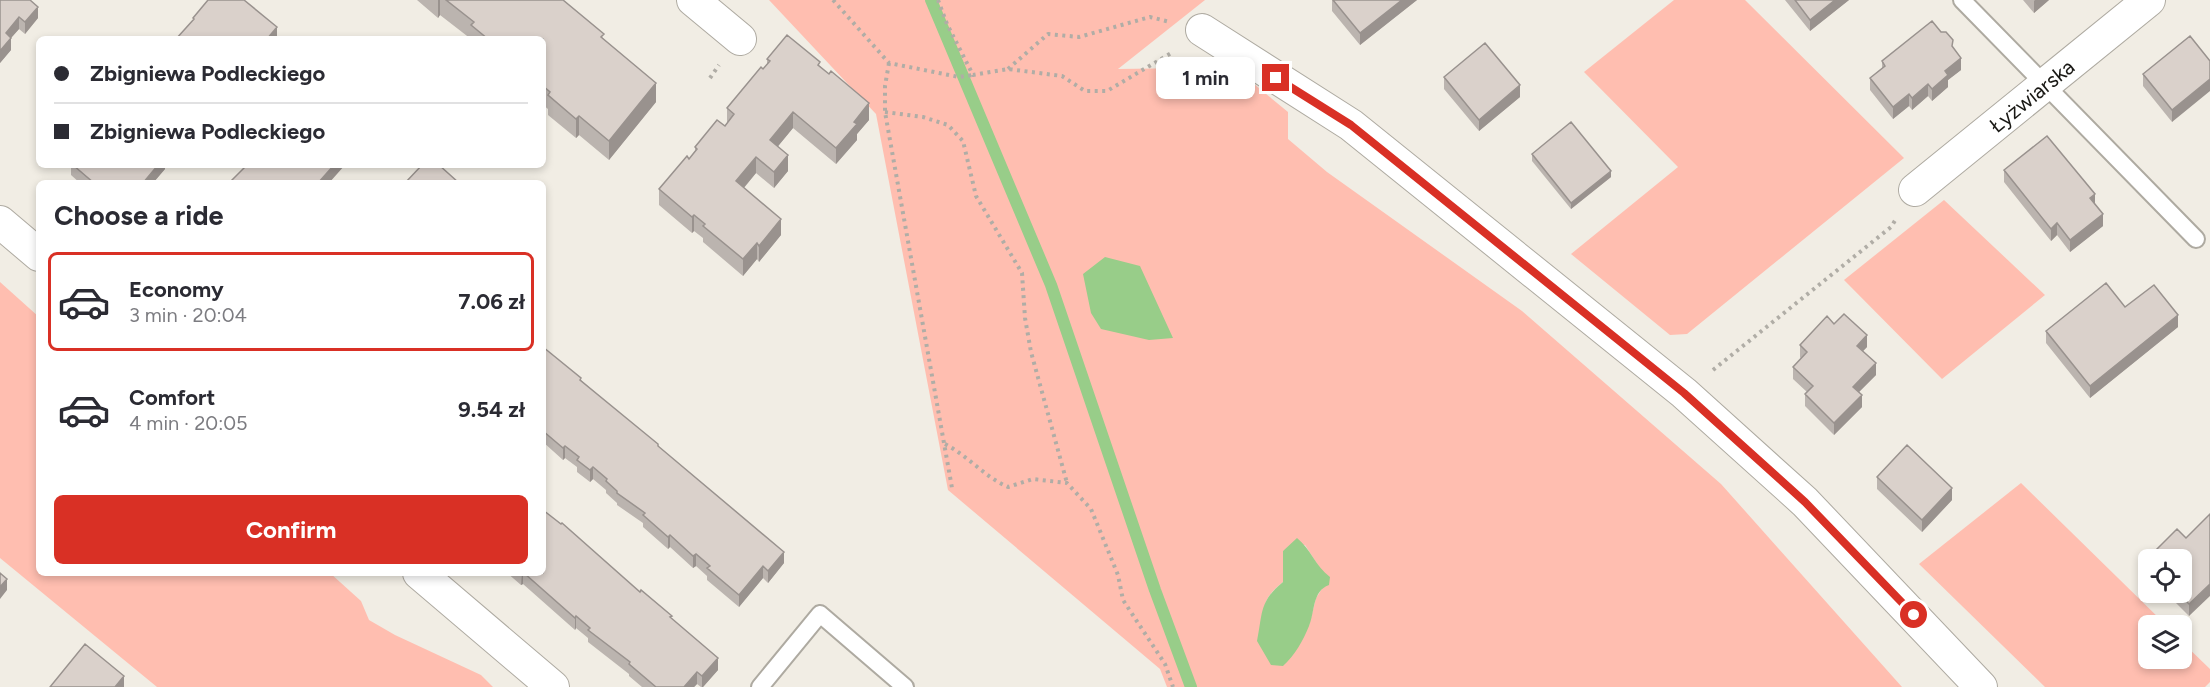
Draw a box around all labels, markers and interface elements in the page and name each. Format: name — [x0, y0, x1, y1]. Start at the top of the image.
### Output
street label: Łyżwiarska — [1984, 54, 2079, 137]
callout: 1 min — [1156, 57, 1255, 99]
text: Zbigniewa Podleckiego — [90, 60, 325, 87]
route end — [1262, 64, 1289, 91]
text: 1 min — [1182, 66, 1229, 90]
text: Zbigniewa Podleckiego — [90, 118, 325, 145]
text: Choose a ride — [54, 199, 223, 232]
icon: car — [57, 275, 111, 329]
text: Economy — [129, 276, 224, 303]
text: 7.06 zł — [458, 288, 525, 315]
text: 3 min · 20:04 — [129, 303, 247, 327]
icon: car — [57, 383, 111, 437]
text: Comfort — [129, 384, 215, 411]
text: 9.54 zł — [458, 396, 525, 423]
text: 4 min · 20:05 — [129, 411, 248, 435]
button: Confirm — [54, 495, 528, 564]
map controls — [2138, 549, 2192, 669]
button: locate — [2138, 549, 2192, 603]
route start — [1900, 601, 1927, 628]
button: layers — [2138, 615, 2192, 669]

